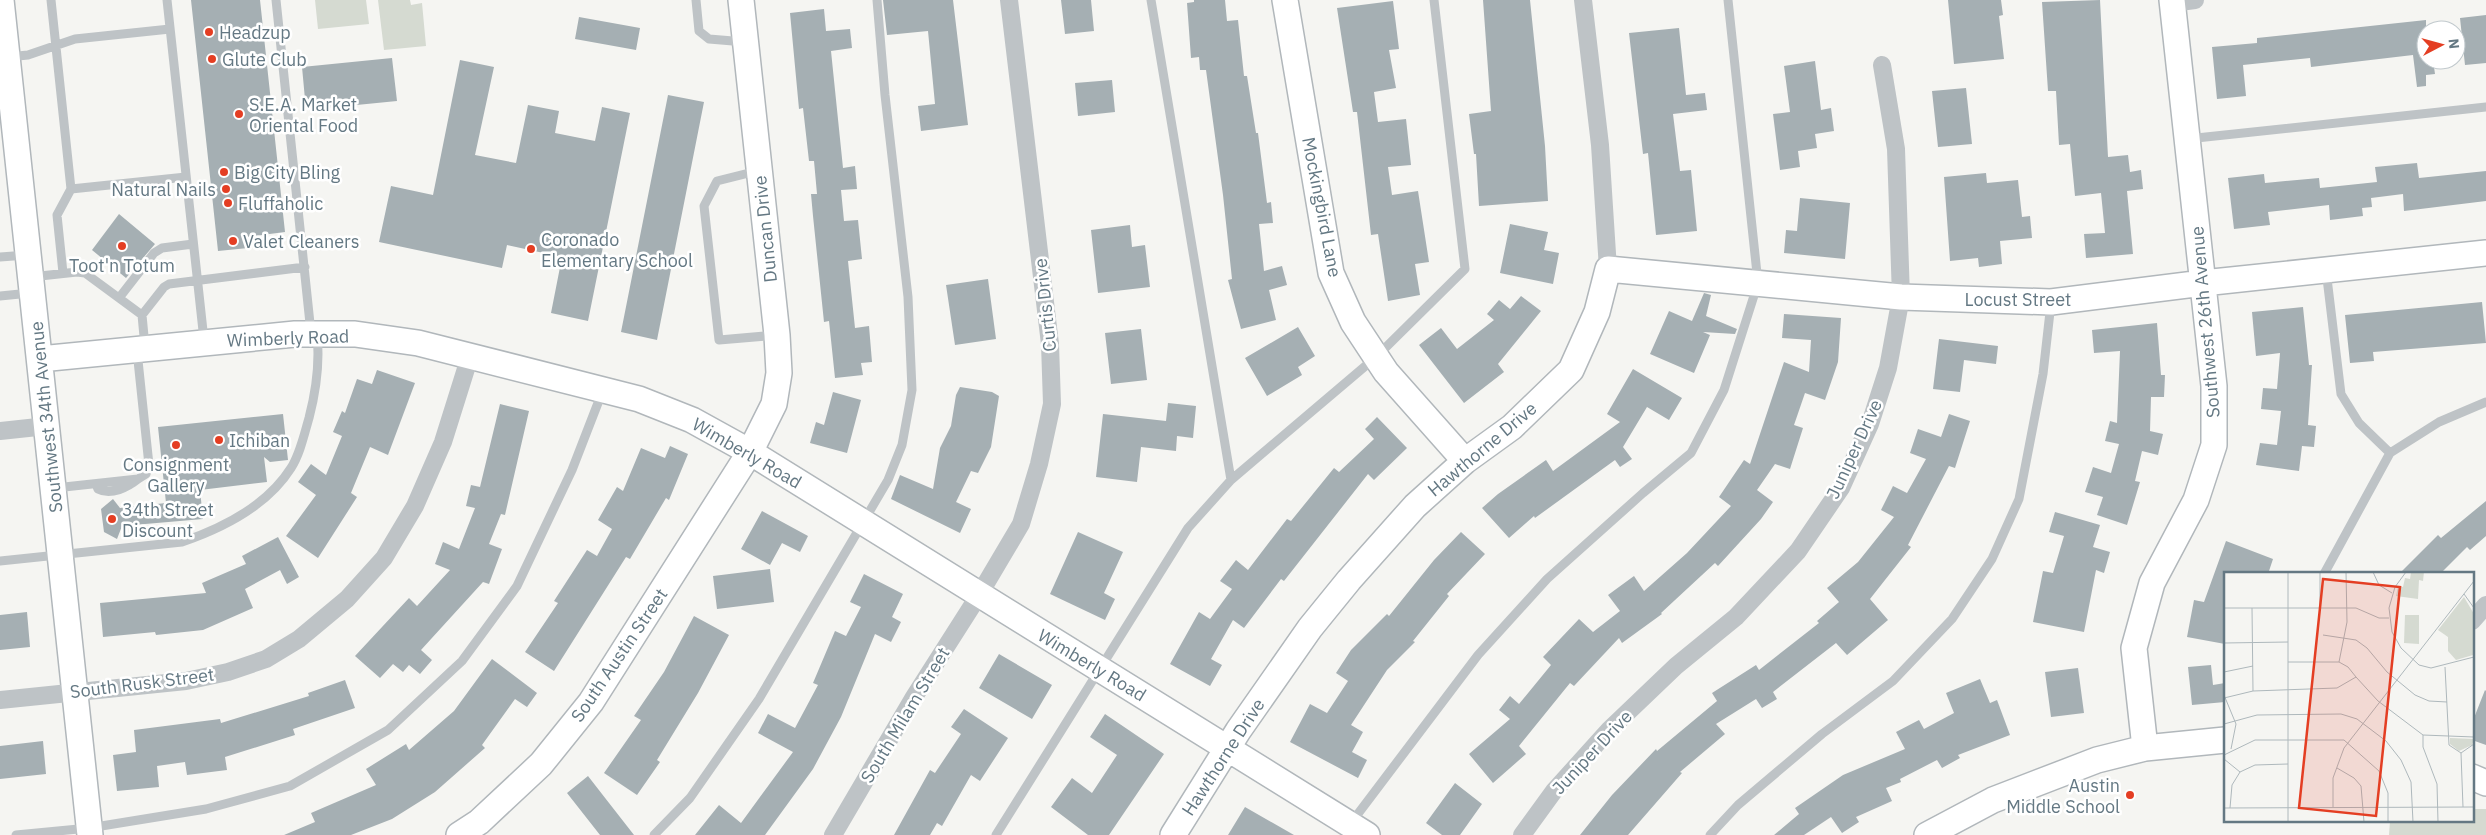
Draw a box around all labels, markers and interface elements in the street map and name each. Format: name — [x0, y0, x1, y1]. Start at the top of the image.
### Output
north arrow — [2416, 20, 2466, 70]
place label: Headzup — [219, 21, 291, 44]
marker: Headzup — [203, 26, 215, 38]
text: N — [2444, 38, 2463, 50]
place label: Glute Club — [222, 48, 307, 71]
marker: Glute Club — [206, 53, 218, 65]
place label: S.E.A. Market Oriental Food — [249, 93, 358, 137]
marker: S.E.A. Market Oriental Food — [233, 108, 245, 120]
street label: Mockingbird Lane — [1297, 135, 1347, 279]
place label: Big City Bling — [234, 161, 341, 184]
marker: Big City Bling — [218, 166, 230, 178]
street label: Duncan Drive — [748, 174, 782, 284]
place label: Natural Nails — [111, 178, 216, 201]
marker: Natural Nails — [220, 183, 232, 195]
place label: Fluffaholic — [238, 192, 323, 215]
marker: Fluffaholic — [222, 197, 234, 209]
street label: Southwest 26th Avenue — [2185, 225, 2225, 419]
place label: Coronado Elementary School — [541, 228, 693, 272]
place label: Valet Cleaners — [243, 230, 359, 253]
marker: Valet Cleaners — [227, 235, 239, 247]
marker: Toot'n Totum — [116, 240, 128, 252]
marker: Coronado Elementary School — [525, 243, 537, 255]
place label: Toot'n Totum — [69, 254, 175, 277]
street label: Curtis Drive — [1029, 257, 1061, 353]
street label: Locust Street — [1965, 288, 2071, 311]
street label: Southwest 34th Avenue — [24, 320, 67, 514]
street label: Wimberly Road — [226, 324, 350, 352]
street label: Juniper Drive — [1821, 396, 1887, 502]
street label: Hawthorne Drive — [1423, 397, 1541, 501]
street label: Wimberly Road — [688, 412, 806, 494]
place label: Ichiban — [229, 429, 290, 452]
marker: Ichiban — [213, 434, 225, 446]
marker: Consignment Gallery — [170, 439, 182, 451]
place label: Consignment Gallery — [123, 453, 229, 497]
place label: 34th Street Discount — [122, 498, 214, 542]
marker: 34th Street Discount — [106, 513, 118, 525]
inset map — [2224, 572, 2474, 822]
street label: South Austin Street — [566, 584, 672, 726]
street label: Wimberly Road — [1034, 624, 1150, 706]
street label: South Milam Street — [855, 643, 955, 787]
street label: South Rusk Street — [69, 663, 215, 703]
street label: Hawthorne Drive — [1176, 694, 1270, 820]
street label: Juniper Drive — [1547, 705, 1637, 799]
place label: Austin Middle School — [2006, 774, 2120, 818]
marker: Austin Middle School — [2124, 789, 2136, 801]

